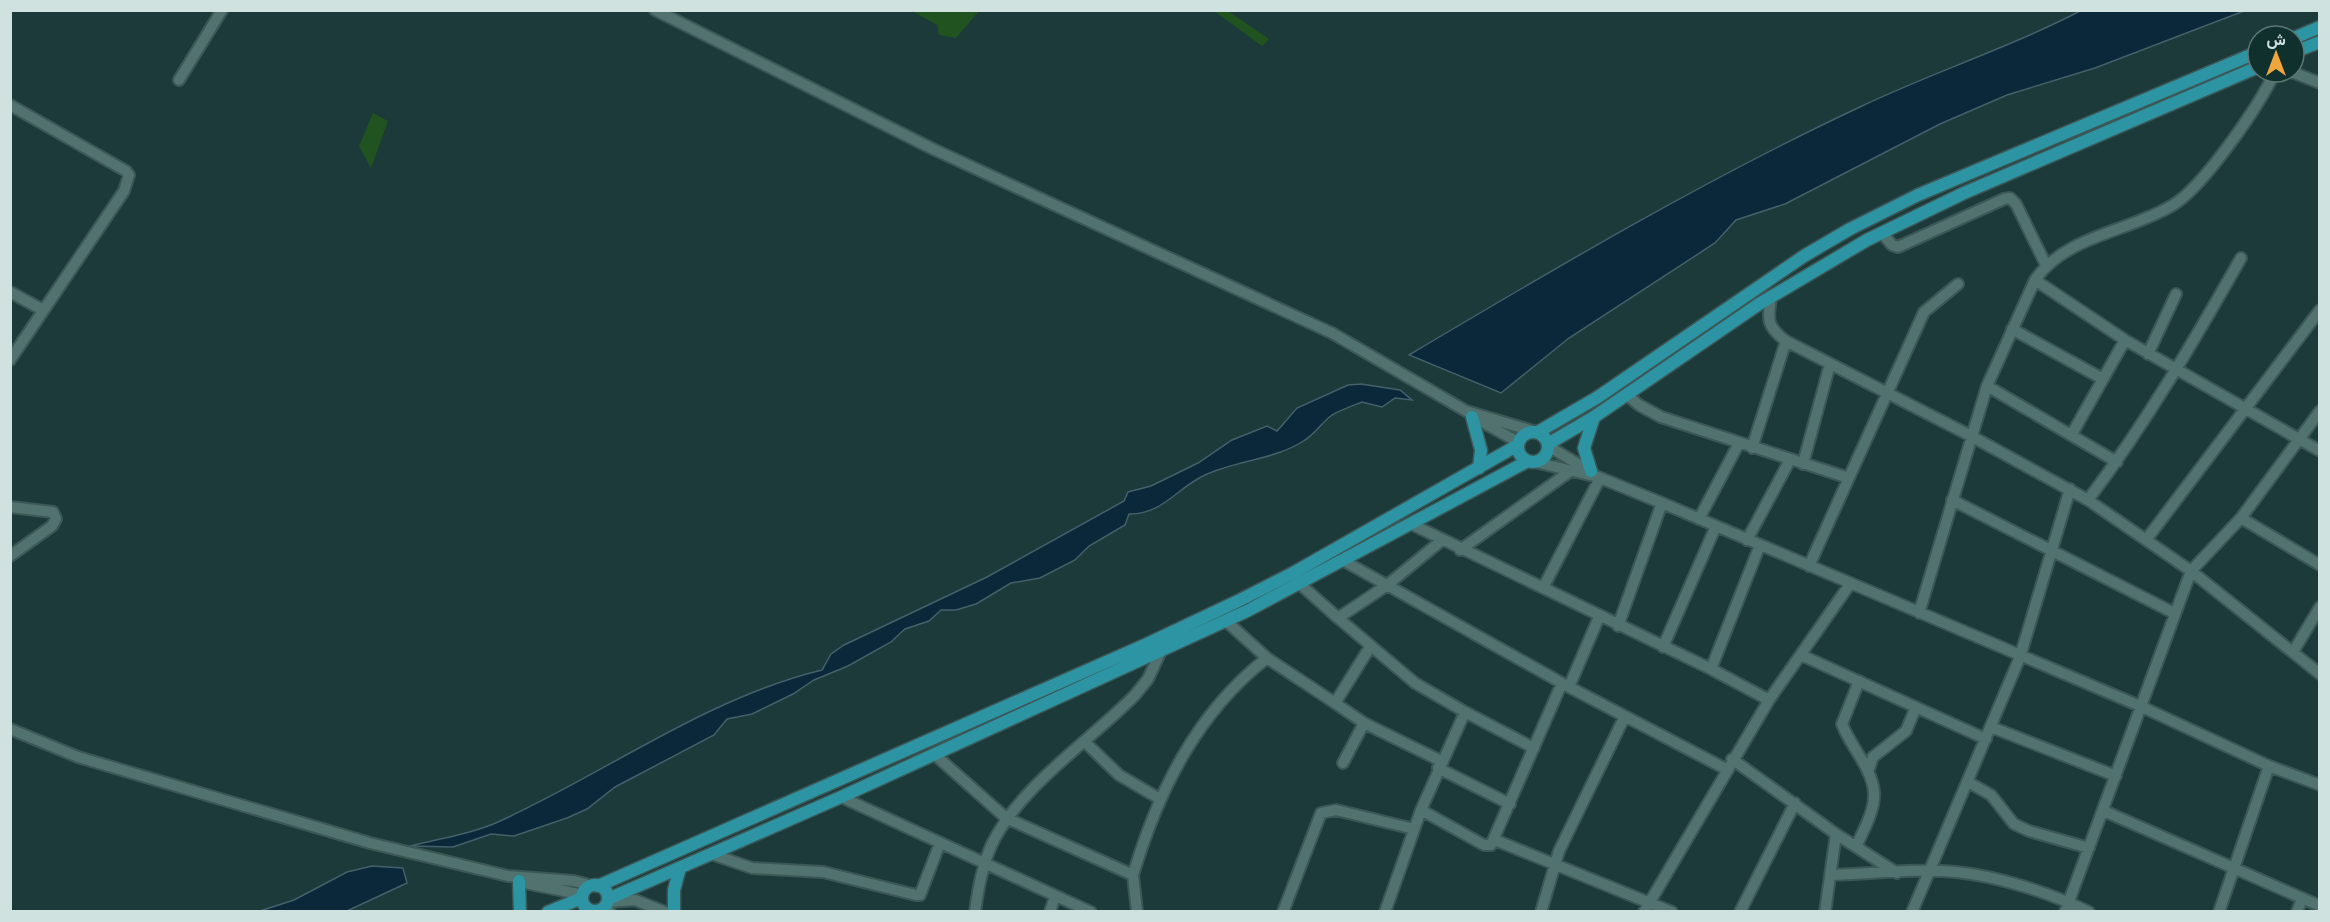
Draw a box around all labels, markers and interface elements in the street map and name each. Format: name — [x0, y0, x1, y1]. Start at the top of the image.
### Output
north arrow — [2246, 24, 2306, 84]
text: ش — [2266, 30, 2286, 49]

